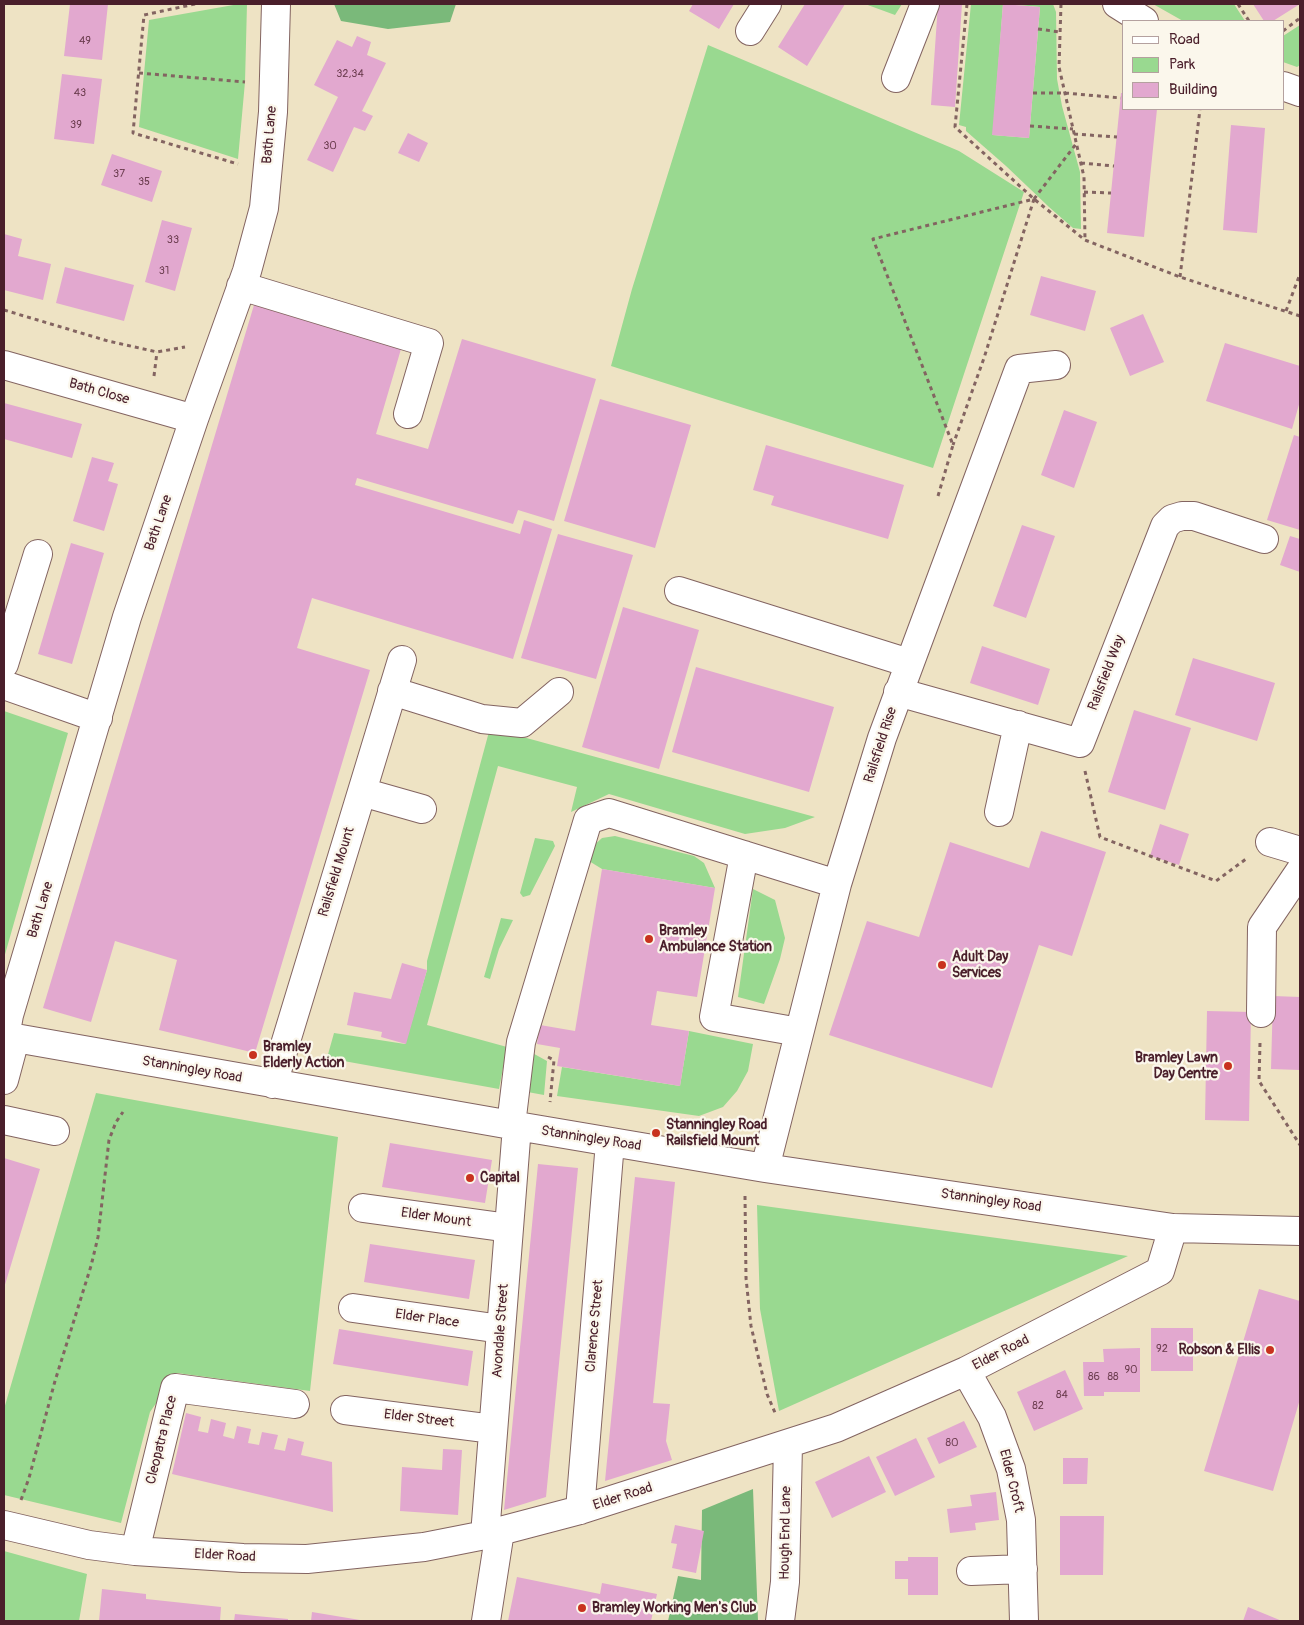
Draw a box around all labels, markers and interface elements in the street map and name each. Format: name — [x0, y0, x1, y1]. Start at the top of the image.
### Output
legend — [1122, 20, 1284, 110]
text: Road — [1169, 30, 1200, 49]
house number: 49 — [79, 34, 91, 48]
text: Park — [1169, 55, 1195, 74]
house number: 32,34 — [336, 67, 364, 81]
text: Building — [1169, 80, 1217, 99]
house number: 43 — [74, 86, 86, 100]
street label: Bath Lane — [259, 105, 281, 165]
house number: 39 — [70, 118, 82, 132]
house number: 30 — [323, 139, 337, 153]
house number: 37 — [113, 167, 125, 181]
house number: 35 — [138, 175, 150, 189]
house number: 33 — [167, 233, 179, 247]
house number: 31 — [159, 264, 169, 278]
street label: Bath Close — [67, 375, 131, 409]
street label: Bath Lane — [142, 493, 176, 553]
street label: Railsfield Way — [1085, 633, 1129, 713]
street label: Railsfield Rise — [861, 705, 901, 785]
street label: Railsfield Mount — [315, 825, 359, 919]
street label: Bath Lane — [24, 880, 58, 940]
place label: Bramley Ambulance Station — [659, 923, 772, 956]
marker: Bramley Ambulance Station — [643, 933, 655, 945]
place label: Adult Day Services — [952, 949, 1008, 982]
marker: Adult Day Services — [936, 959, 948, 971]
place label: Bramley Elderly Action — [263, 1039, 344, 1072]
marker: Bramley Elderly Action — [247, 1049, 259, 1061]
place label: Bramley Lawn Day Centre — [1135, 1050, 1218, 1082]
street label: Stanningley Road — [141, 1053, 243, 1087]
marker: Bramley Lawn Day Centre — [1222, 1060, 1234, 1072]
place label: Stanningley Road Railsfield Mount — [666, 1117, 767, 1150]
street label: Stanningley Road — [540, 1123, 642, 1155]
marker: Stanningley Road Railsfield Mount — [650, 1127, 662, 1139]
place label: Capital — [480, 1170, 520, 1186]
marker: Capital — [464, 1172, 476, 1184]
street label: Stanningley Road — [940, 1186, 1042, 1216]
street label: Elder Mount — [400, 1205, 472, 1231]
street label: Clarence Street — [583, 1279, 607, 1373]
street label: Avondale Street — [489, 1283, 513, 1379]
street label: Elder Place — [394, 1306, 460, 1332]
street label: Elder Road — [970, 1332, 1032, 1374]
house number: 92 — [1156, 1342, 1168, 1356]
place label: Robson & Ellis — [1178, 1342, 1260, 1358]
marker: Robson & Ellis — [1264, 1344, 1276, 1356]
house number: 90 — [1124, 1363, 1138, 1377]
house number: 86 — [1088, 1370, 1100, 1384]
house number: 88 — [1107, 1370, 1119, 1384]
house number: 84 — [1056, 1388, 1068, 1402]
street label: Cleopatra Place — [143, 1394, 181, 1486]
house number: 82 — [1032, 1399, 1044, 1413]
street label: Elder Street — [383, 1406, 455, 1432]
house number: 80 — [945, 1436, 959, 1450]
street label: Elder Croft — [995, 1448, 1027, 1514]
street label: Elder Road — [591, 1480, 655, 1514]
street label: Hough End Lane — [777, 1486, 795, 1580]
street label: Elder Road — [194, 1546, 256, 1566]
place label: Bramley Working Men's Club — [592, 1600, 756, 1616]
marker: Bramley Working Men's Club — [576, 1602, 588, 1614]

